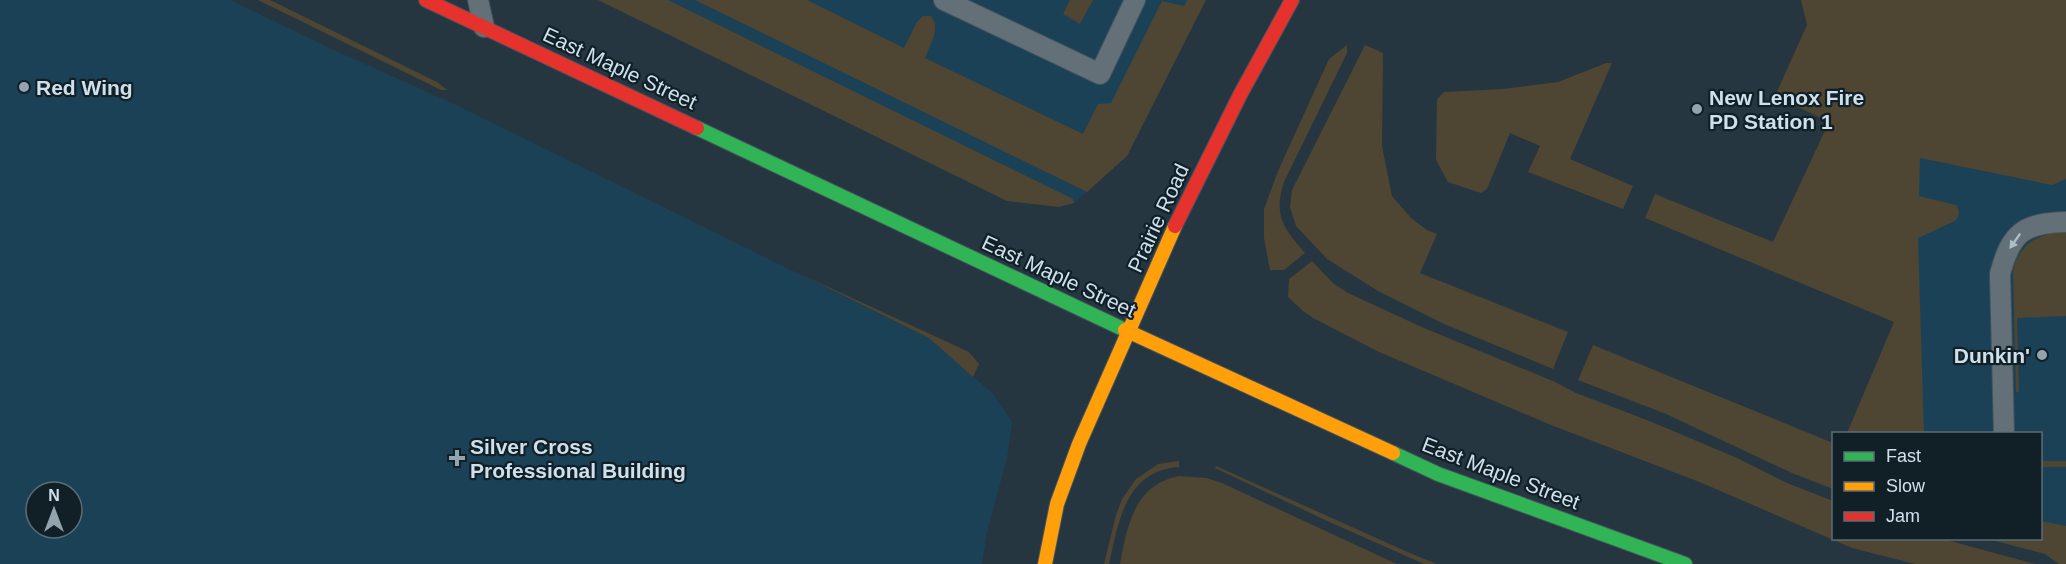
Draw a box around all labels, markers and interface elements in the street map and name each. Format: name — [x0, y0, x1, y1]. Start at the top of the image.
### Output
street label: East Maple Street — [539, 22, 701, 114]
place label: Red Wing — [36, 76, 133, 99]
marker: Red Wing — [17, 80, 31, 94]
place label: New Lenox Fire PD Station 1 — [1709, 86, 1864, 133]
marker: New Lenox Fire PD Station 1 — [1690, 102, 1704, 116]
street label: Prairie Road — [1123, 160, 1193, 276]
street label: East Maple Street — [978, 230, 1140, 322]
one-way arrow — [2009, 233, 2021, 249]
place label: Dunkin' — [1954, 344, 2030, 367]
marker: Dunkin' — [2035, 348, 2049, 362]
street label: East Maple Street — [1419, 432, 1583, 514]
legend — [1832, 432, 2042, 540]
place label: Silver Cross Professional Building — [470, 435, 686, 482]
text: Fast — [1886, 446, 1921, 466]
marker: Silver Cross Professional Building — [448, 449, 466, 467]
text: Slow — [1886, 476, 1926, 496]
north arrow — [24, 480, 84, 540]
text: N — [48, 487, 60, 504]
text: Jam — [1886, 506, 1920, 526]

